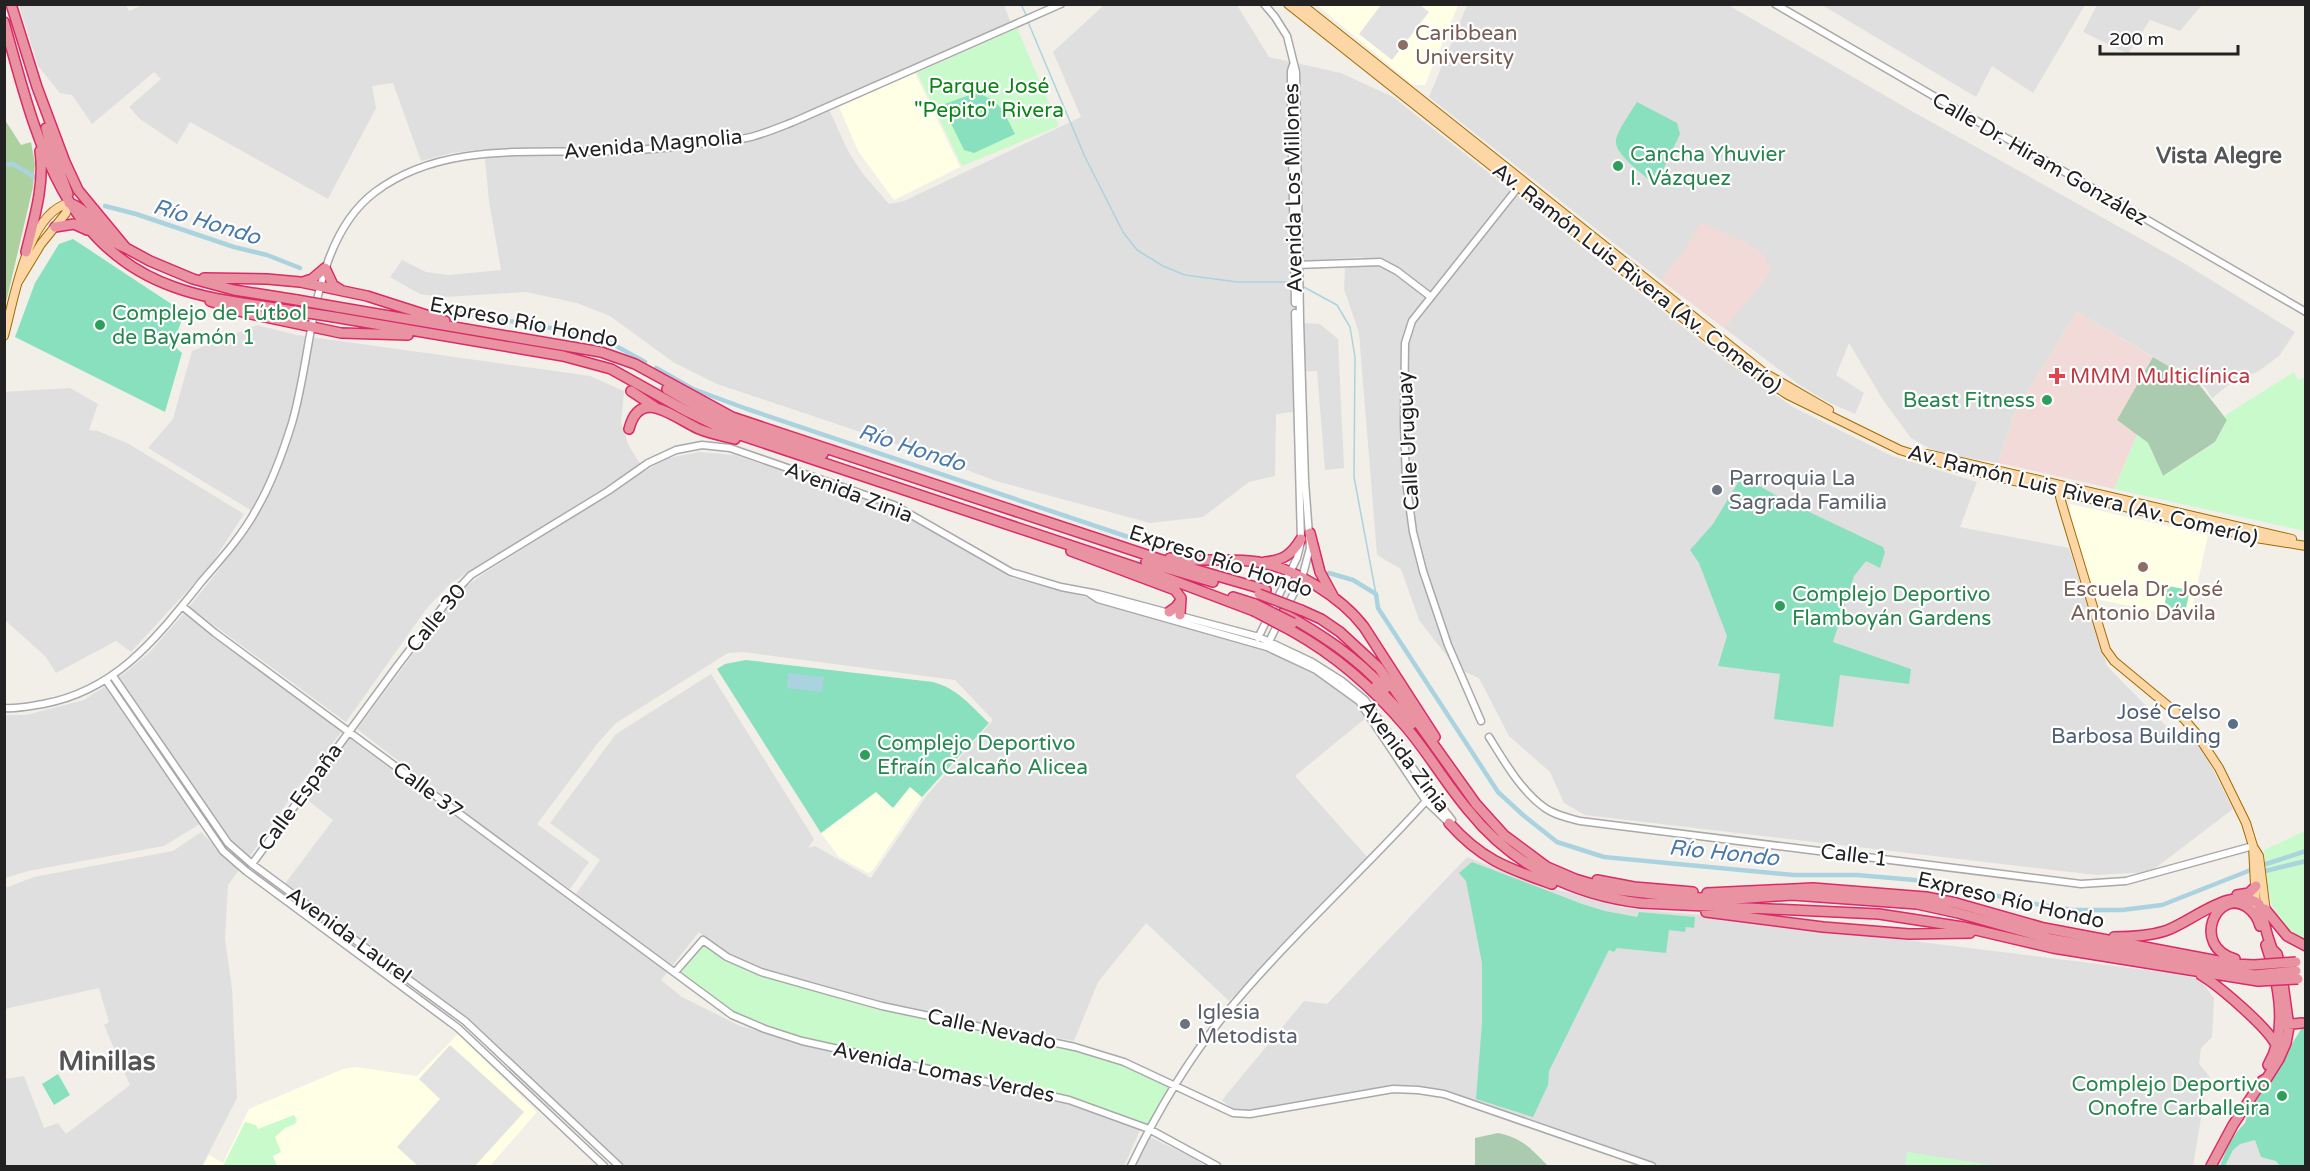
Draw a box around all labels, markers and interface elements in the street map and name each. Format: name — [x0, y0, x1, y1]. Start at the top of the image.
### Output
scale bar — [2100, 18, 2238, 56]
place label: Caribbean University — [1415, 21, 1518, 70]
text: 200 m — [2109, 28, 2164, 50]
marker: Caribbean University — [1396, 38, 1410, 52]
park label: Parque José "Pepito" Rivera — [914, 74, 1064, 123]
street label: Avenida Los Millones — [1279, 83, 1308, 293]
street label: Calle Dr. Hiram González — [1927, 87, 2152, 231]
street label: Avenida Magnolia — [563, 124, 744, 165]
place label: Cancha Yhuvier I. Vázquez — [1630, 142, 1785, 191]
district label: Vista Alegre — [2156, 143, 2282, 169]
street label: Av. Ramón Luis Rivera (Av. Comerío) — [1487, 158, 1786, 399]
marker: Cancha Yhuvier I. Vázquez — [1611, 159, 1625, 173]
water label: Río Hondo — [150, 193, 265, 251]
street label: Expreso Río Hondo — [428, 292, 620, 353]
place label: Complejo de Fútbol de Bayamón 1 — [112, 301, 307, 350]
marker: Complejo de Fútbol de Bayamón 1 — [93, 318, 107, 332]
place label: MMM Multiclínica — [2070, 364, 2250, 389]
marker: MMM Multiclínica — [2048, 367, 2066, 385]
street label: Calle Uruguay — [1392, 371, 1425, 511]
place label: Beast Fitness — [1903, 388, 2035, 413]
marker: Beast Fitness — [2040, 393, 2054, 407]
water label: Río Hondo — [855, 419, 970, 478]
street label: Av. Ramón Luis Rivera (Av. Comerío) — [1905, 440, 2261, 551]
street label: Avenida Zinia — [781, 457, 916, 528]
place label: Parroquia La Sagrada Familia — [1729, 466, 1887, 515]
marker: Parroquia La Sagrada Familia — [1710, 483, 1724, 497]
street label: Expreso Río Hondo — [1126, 520, 1316, 603]
marker: Escuela Dr. José Antonio Dávila — [2136, 560, 2150, 574]
place label: Escuela Dr. José Antonio Dávila — [2063, 577, 2223, 626]
street label: Calle 30 — [401, 579, 471, 657]
place label: Complejo Deportivo Flamboyán Gardens — [1792, 582, 1991, 631]
marker: Complejo Deportivo Flamboyán Gardens — [1773, 599, 1787, 613]
street label: Avenida Zinia — [1354, 695, 1455, 818]
place label: José Celso Barbosa Building — [2051, 700, 2221, 749]
marker: José Celso Barbosa Building — [2226, 717, 2240, 731]
place label: Complejo Deportivo Efraín Calcaño Alicea — [877, 731, 1088, 780]
street label: Calle España — [253, 738, 348, 856]
marker: Complejo Deportivo Efraín Calcaño Alicea — [858, 748, 872, 762]
street label: Calle 37 — [388, 757, 468, 824]
water label: Río Hondo — [1668, 834, 1782, 872]
street label: Calle 1 — [1819, 839, 1889, 872]
street label: Expreso Río Hondo — [1915, 867, 2107, 934]
street label: Avenida Laurel — [282, 882, 416, 989]
place label: Iglesia Metodista — [1197, 1000, 1298, 1049]
street label: Calle Nevado — [925, 1004, 1059, 1055]
marker: Iglesia Metodista — [1178, 1017, 1192, 1031]
street label: Avenida Lomas Verdes — [831, 1037, 1057, 1108]
district label: Minillas — [58, 1045, 156, 1078]
place label: Complejo Deportivo Onofre Carballeira — [2071, 1072, 2270, 1121]
marker: Complejo Deportivo Onofre Carballeira — [2275, 1089, 2289, 1103]

